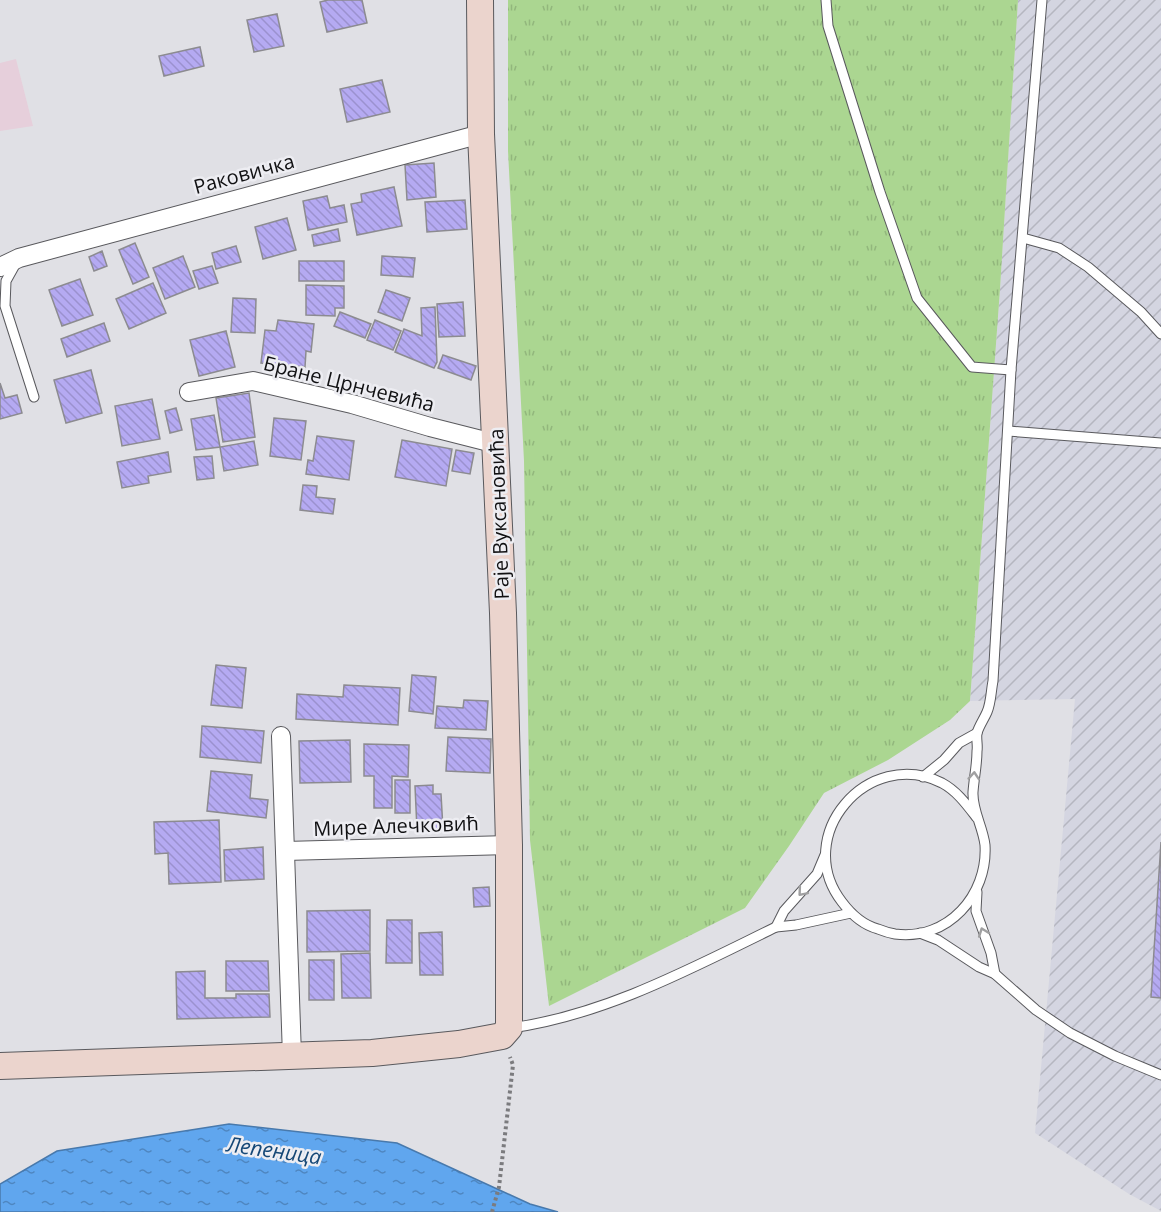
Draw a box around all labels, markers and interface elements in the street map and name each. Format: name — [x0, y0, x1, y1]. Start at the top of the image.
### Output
street label: Раковичка — [190, 147, 297, 200]
street label: Бране Црнчевића — [261, 349, 437, 418]
street label: Раје Вуксановића — [482, 428, 515, 600]
one-way arrow — [967, 771, 980, 780]
street label: Мире Алечковић — [313, 809, 479, 842]
one-way arrow — [798, 885, 809, 896]
one-way arrow — [978, 927, 991, 938]
water label: Лепеница — [224, 1129, 324, 1171]

